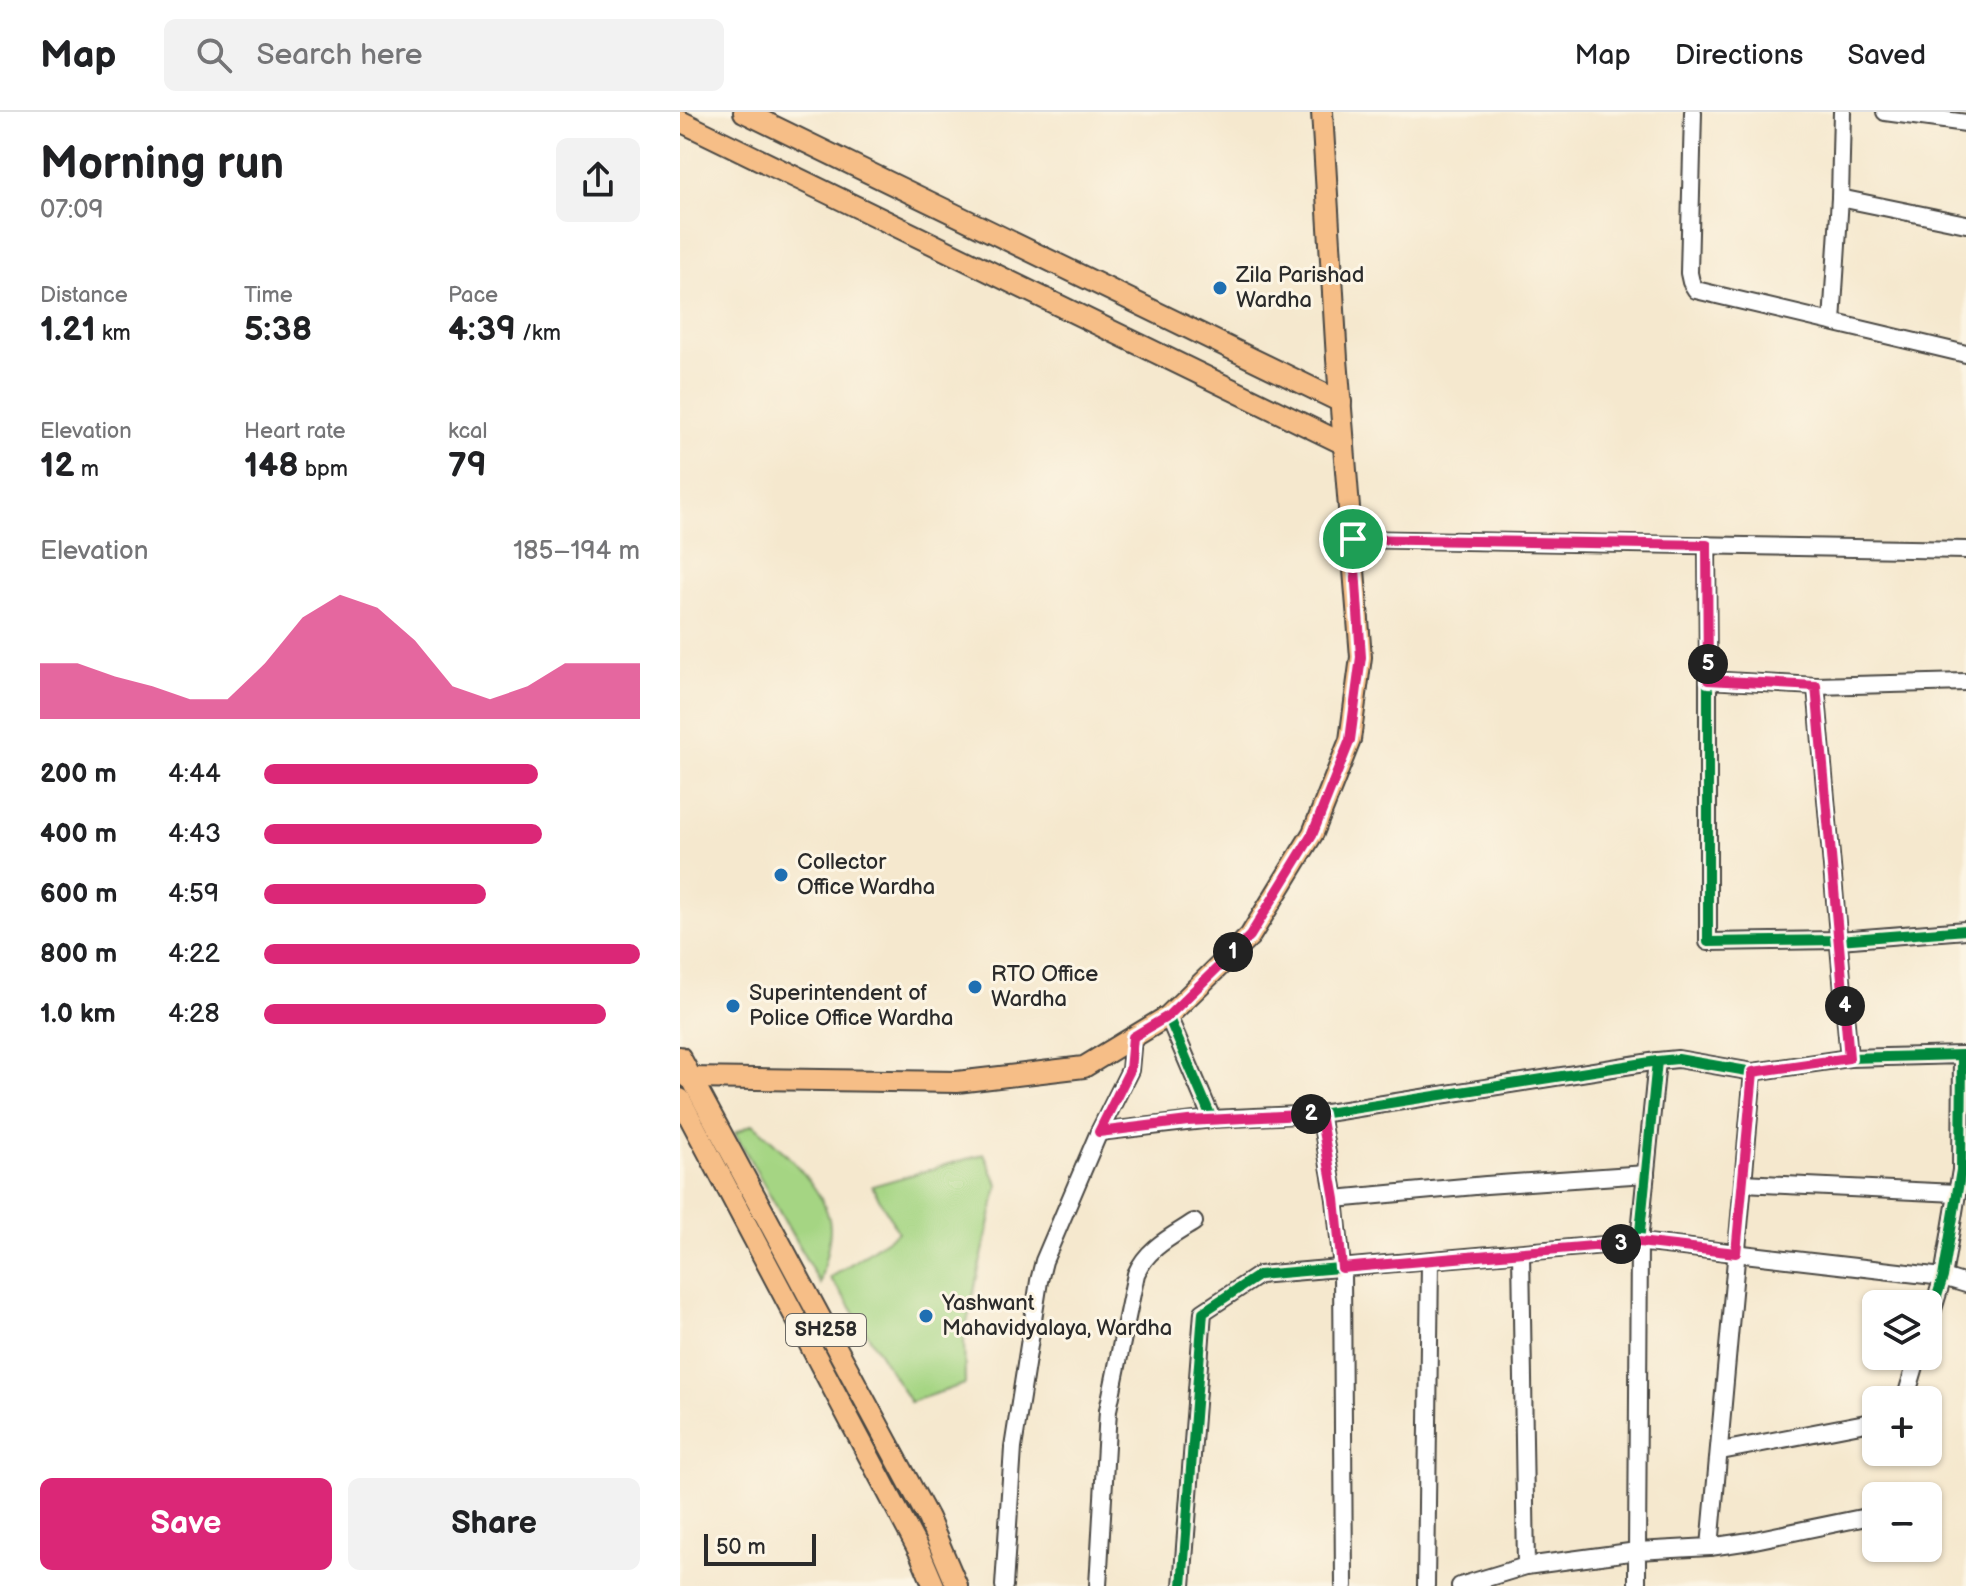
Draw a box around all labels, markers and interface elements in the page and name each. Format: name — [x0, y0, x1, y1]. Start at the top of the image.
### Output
search box — [164, 19, 724, 91]
text: Map — [40, 33, 116, 78]
icon: search — [192, 33, 236, 77]
text: Search here — [256, 37, 423, 73]
text: Map — [1574, 39, 1631, 72]
text: Directions — [1675, 39, 1803, 72]
text: Saved — [1847, 39, 1926, 72]
text: Morning run — [40, 138, 284, 191]
button: share — [556, 138, 640, 222]
text: 07:09 — [40, 195, 104, 226]
place label: Zila Parishad Wardha — [1235, 262, 1364, 314]
marker: Zila Parishad Wardha — [1211, 279, 1229, 297]
text: Distance — [40, 282, 128, 309]
text: Time — [244, 282, 293, 309]
text: Pace — [448, 282, 498, 309]
text: 1.21 — [40, 309, 96, 350]
text: 5:38 — [244, 309, 312, 350]
text: 4:39 — [448, 309, 516, 350]
text: km — [96, 320, 131, 347]
text: /km — [516, 320, 561, 347]
text: Elevation — [40, 418, 132, 445]
text: Heart rate — [244, 418, 346, 445]
text: kcal — [448, 418, 487, 445]
text: 12 — [40, 445, 75, 486]
text: 148 — [244, 445, 299, 486]
text: 79 — [448, 445, 487, 486]
text: m — [75, 456, 99, 483]
text: bpm — [299, 456, 348, 483]
pin — [1319, 505, 1387, 573]
icon: arrive — [1331, 517, 1375, 561]
text: Elevation — [40, 536, 148, 567]
text: 185–194 m — [513, 536, 640, 567]
pin: 5 — [1688, 644, 1728, 684]
text: 5 — [1702, 650, 1714, 677]
text: 200 m — [40, 759, 117, 790]
text: 4:44 — [168, 759, 221, 790]
text: 400 m — [40, 819, 117, 850]
text: 4:43 — [168, 819, 221, 850]
place label: Collector Office Wardha — [797, 849, 935, 901]
marker: Collector Office Wardha — [772, 866, 790, 884]
text: 600 m — [40, 879, 117, 910]
text: 4:59 — [168, 879, 219, 910]
pin: 1 — [1213, 932, 1253, 972]
text: 1 — [1228, 938, 1238, 965]
text: 800 m — [40, 939, 117, 970]
text: 4:22 — [168, 939, 220, 970]
place label: RTO Office Wardha — [991, 961, 1098, 1013]
marker: RTO Office Wardha — [966, 978, 984, 996]
place label: Superintendent of Police Office Wardha — [749, 980, 953, 1032]
pin: 4 — [1825, 986, 1865, 1026]
text: 4 — [1839, 992, 1851, 1019]
marker: Superintendent of Police Office Wardha — [724, 997, 742, 1015]
text: 1.0 km — [40, 999, 116, 1030]
text: 4:28 — [168, 999, 220, 1030]
pin: 2 — [1291, 1094, 1331, 1134]
text: 2 — [1304, 1100, 1318, 1127]
pin: 3 — [1601, 1224, 1641, 1264]
text: 3 — [1615, 1230, 1627, 1257]
place label: Yashwant Mahavidyalaya, Wardha — [941, 1290, 1172, 1342]
map controls — [1862, 1290, 1942, 1562]
button: layers — [1862, 1290, 1942, 1370]
marker: Yashwant Mahavidyalaya, Wardha — [917, 1307, 935, 1325]
road number: SH258 — [786, 1314, 866, 1346]
button: + — [1862, 1386, 1942, 1466]
button: Save — [40, 1478, 332, 1570]
button: Share — [348, 1478, 640, 1570]
button: − — [1862, 1482, 1942, 1562]
scale bar — [704, 1530, 816, 1566]
text: 50 m — [716, 1534, 766, 1561]

